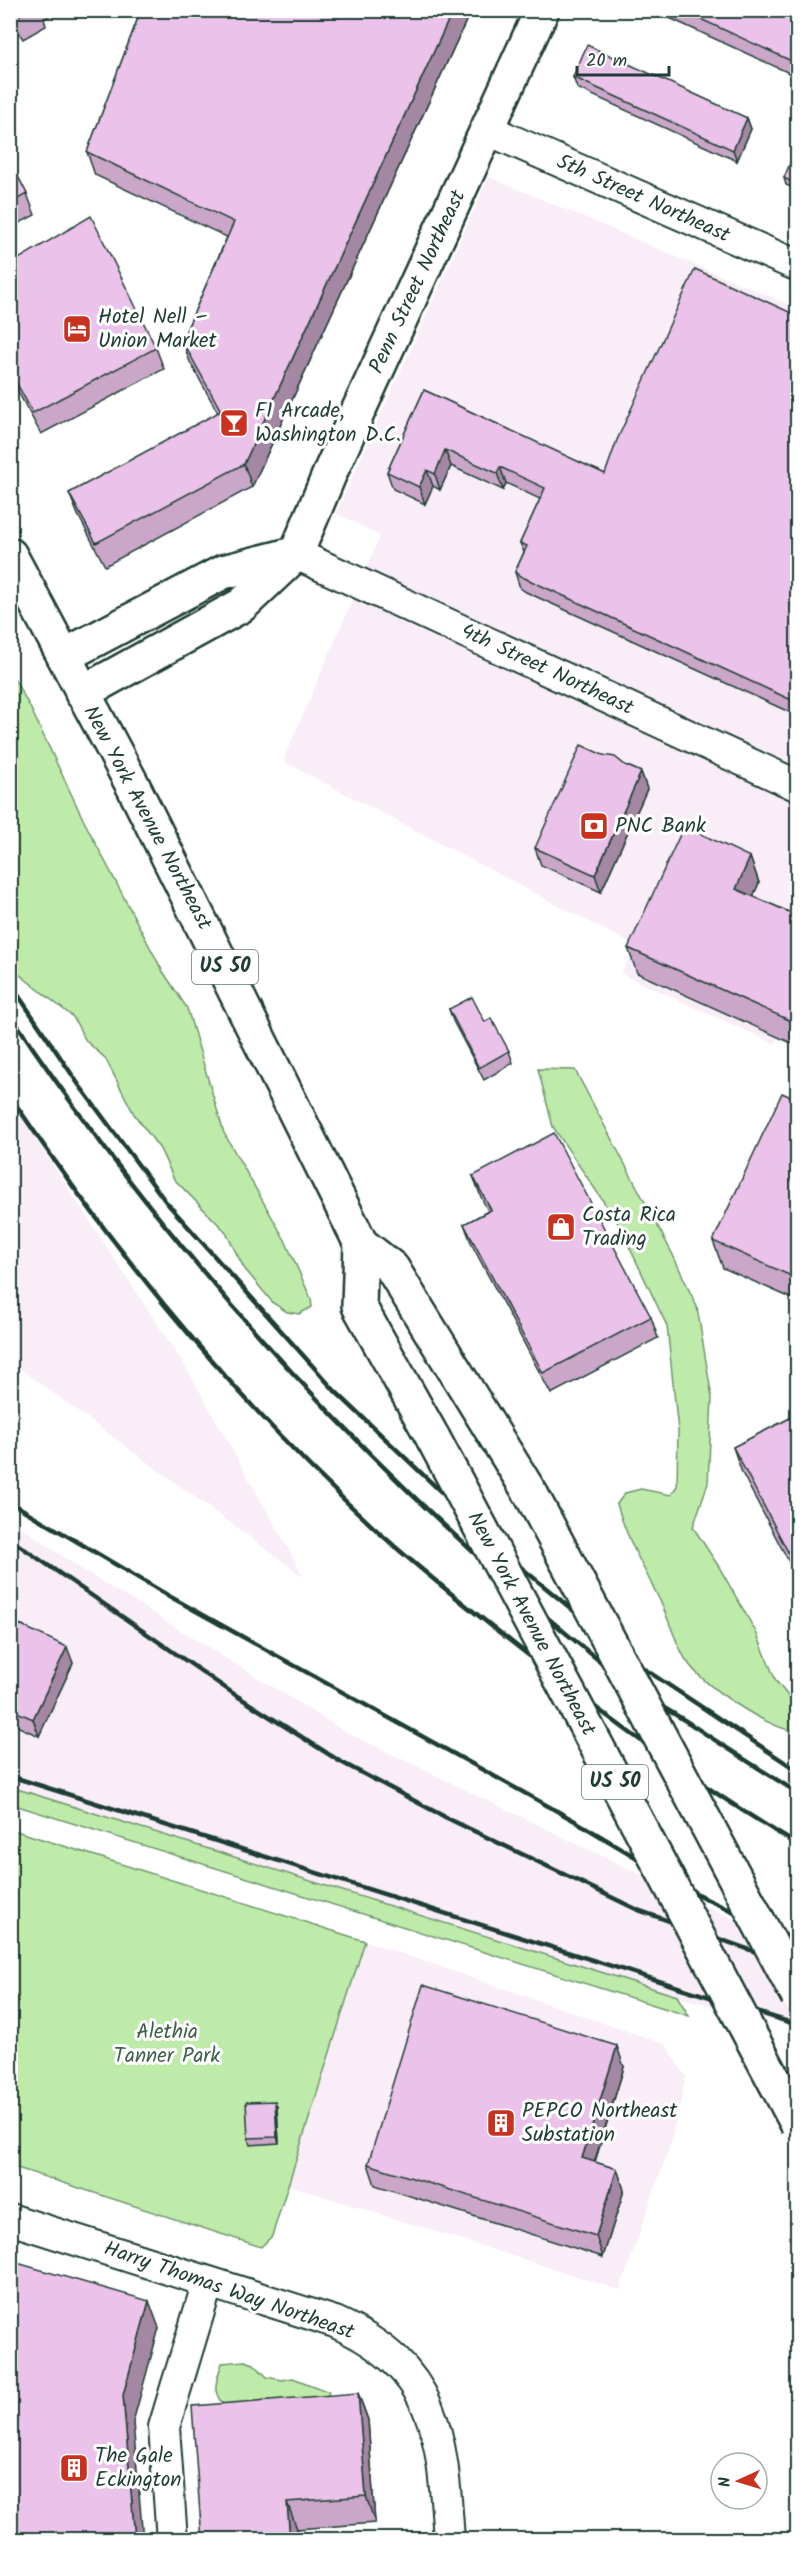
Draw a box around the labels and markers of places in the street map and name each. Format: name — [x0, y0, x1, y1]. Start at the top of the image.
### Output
place label: Hotel Nell – Union Market — [98, 301, 218, 358]
hotel icon: Hotel Nell – Union Market — [61, 313, 93, 345]
place label: F1 Arcade, Washington D.C. — [255, 395, 401, 452]
bar icon: F1 Arcade, Washington D.C. — [218, 407, 250, 439]
bank icon: PNC Bank — [578, 810, 610, 842]
place label: PNC Bank — [615, 810, 706, 843]
place label: Costa Rica Trading — [582, 1199, 676, 1256]
shop icon: Costa Rica Trading — [545, 1211, 577, 1243]
place label: PEPCO Northeast Substation — [522, 2095, 678, 2152]
building icon: PEPCO Northeast Substation — [485, 2107, 517, 2139]
place label: The Gale Eckington — [95, 2440, 181, 2497]
building icon: The Gale Eckington — [58, 2452, 90, 2484]

